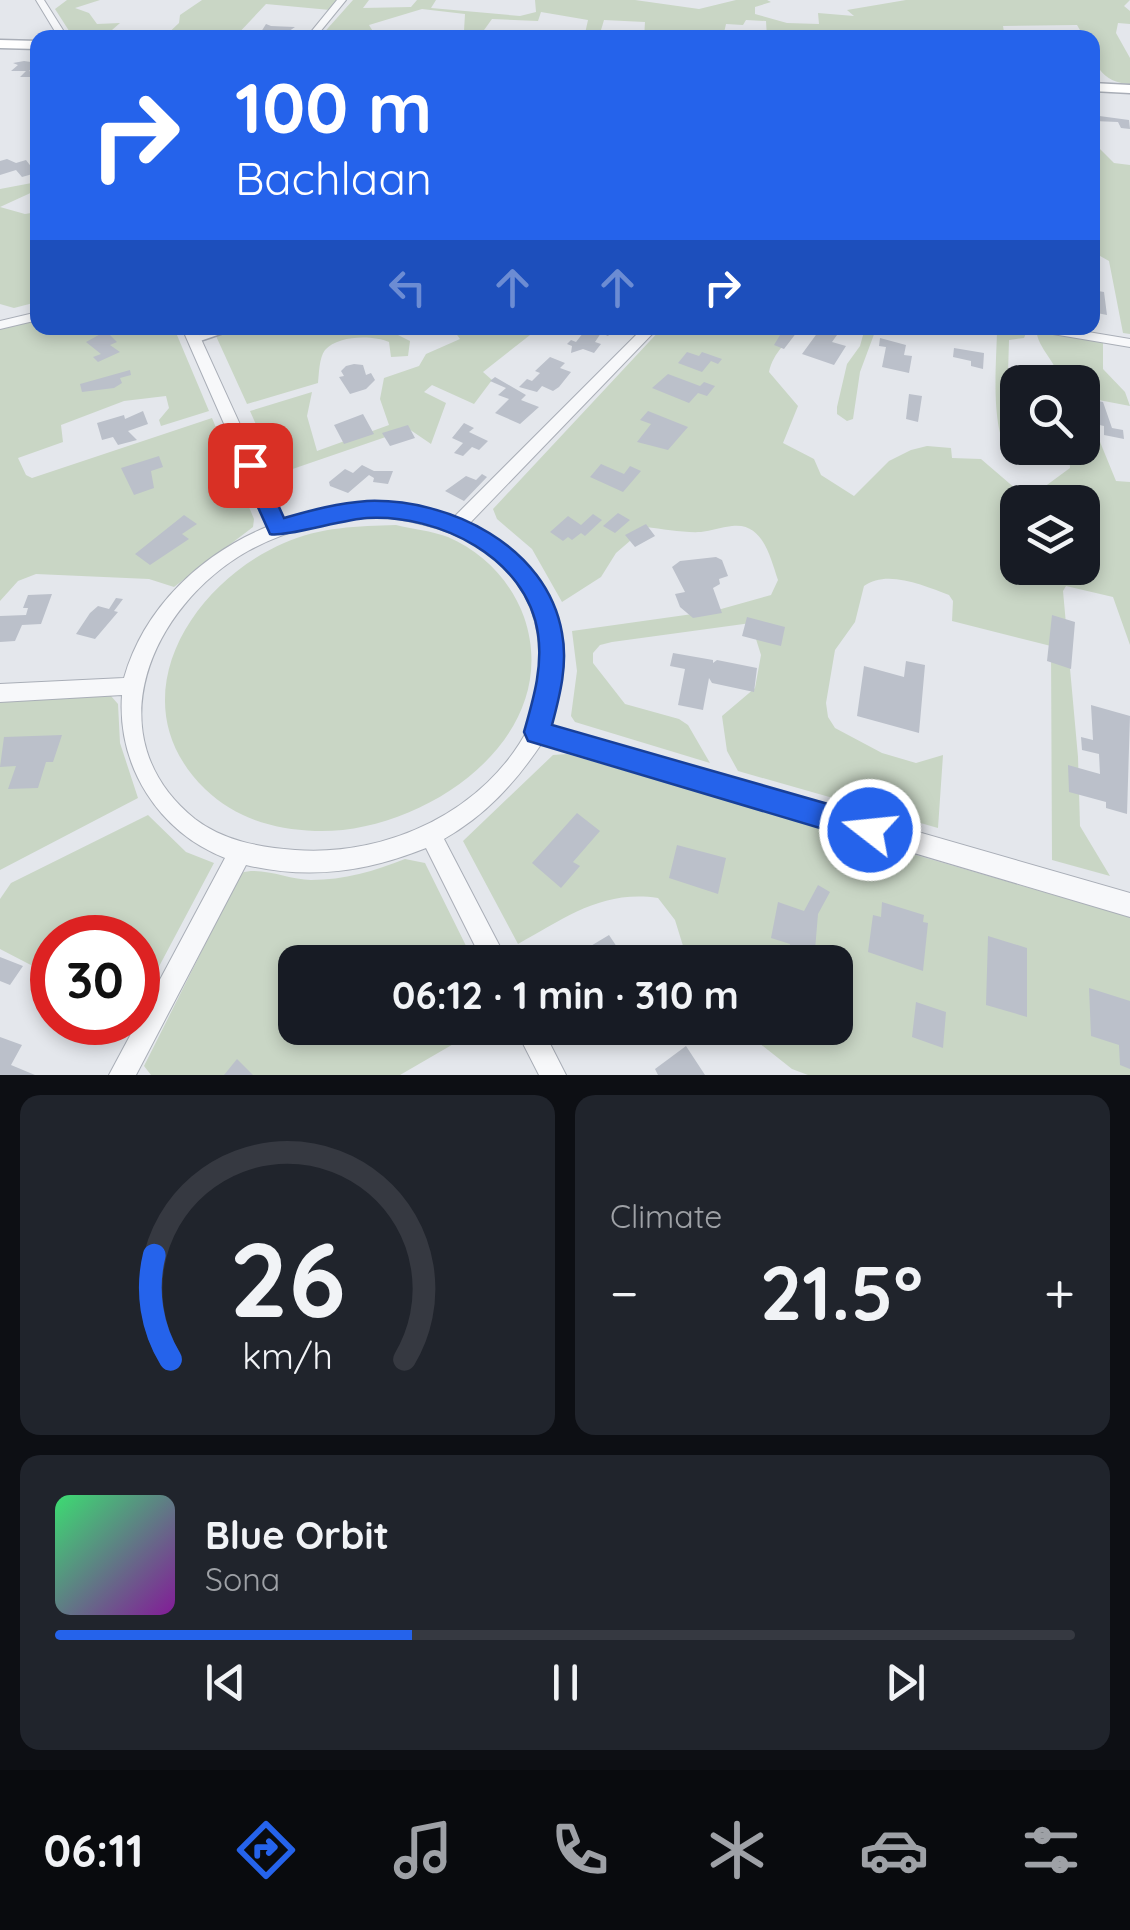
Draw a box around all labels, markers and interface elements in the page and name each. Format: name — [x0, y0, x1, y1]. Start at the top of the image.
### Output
text: 100 m — [235, 63, 432, 151]
icon: right — [70, 70, 200, 200]
text: Bachlaan — [235, 150, 432, 206]
icon: left — [380, 260, 435, 315]
icon: ahead — [485, 260, 540, 315]
icon: ahead — [590, 260, 645, 315]
icon: right — [695, 260, 750, 315]
map controls — [1000, 365, 1100, 585]
button: search — [1000, 365, 1100, 465]
pin — [208, 423, 293, 508]
icon: arrive — [223, 438, 278, 493]
button: layers — [1000, 485, 1100, 585]
position arrow — [818, 778, 922, 882]
speed limit sign: 30 — [30, 915, 160, 1045]
text: 06:12 · 1 min · 310 m — [392, 971, 739, 1019]
text: Climate — [610, 1196, 722, 1236]
text: 26 — [229, 1213, 346, 1343]
text: 21.5° — [760, 1245, 923, 1339]
text: − — [610, 1258, 639, 1327]
text: + — [1044, 1258, 1075, 1327]
text: km/h — [242, 1333, 333, 1378]
text: Blue Orbit — [205, 1511, 389, 1559]
text: Sona — [205, 1559, 280, 1599]
icon: previous — [198, 1655, 253, 1710]
icon: pause — [538, 1655, 593, 1710]
icon: next — [878, 1655, 933, 1710]
icon: directions — [231, 1815, 301, 1885]
icon: music — [388, 1815, 458, 1885]
icon: phone — [545, 1815, 615, 1885]
icon: climate — [702, 1815, 772, 1885]
icon: car — [859, 1815, 929, 1885]
icon: filters — [1016, 1815, 1086, 1885]
text: 06:11 — [44, 1822, 143, 1878]

